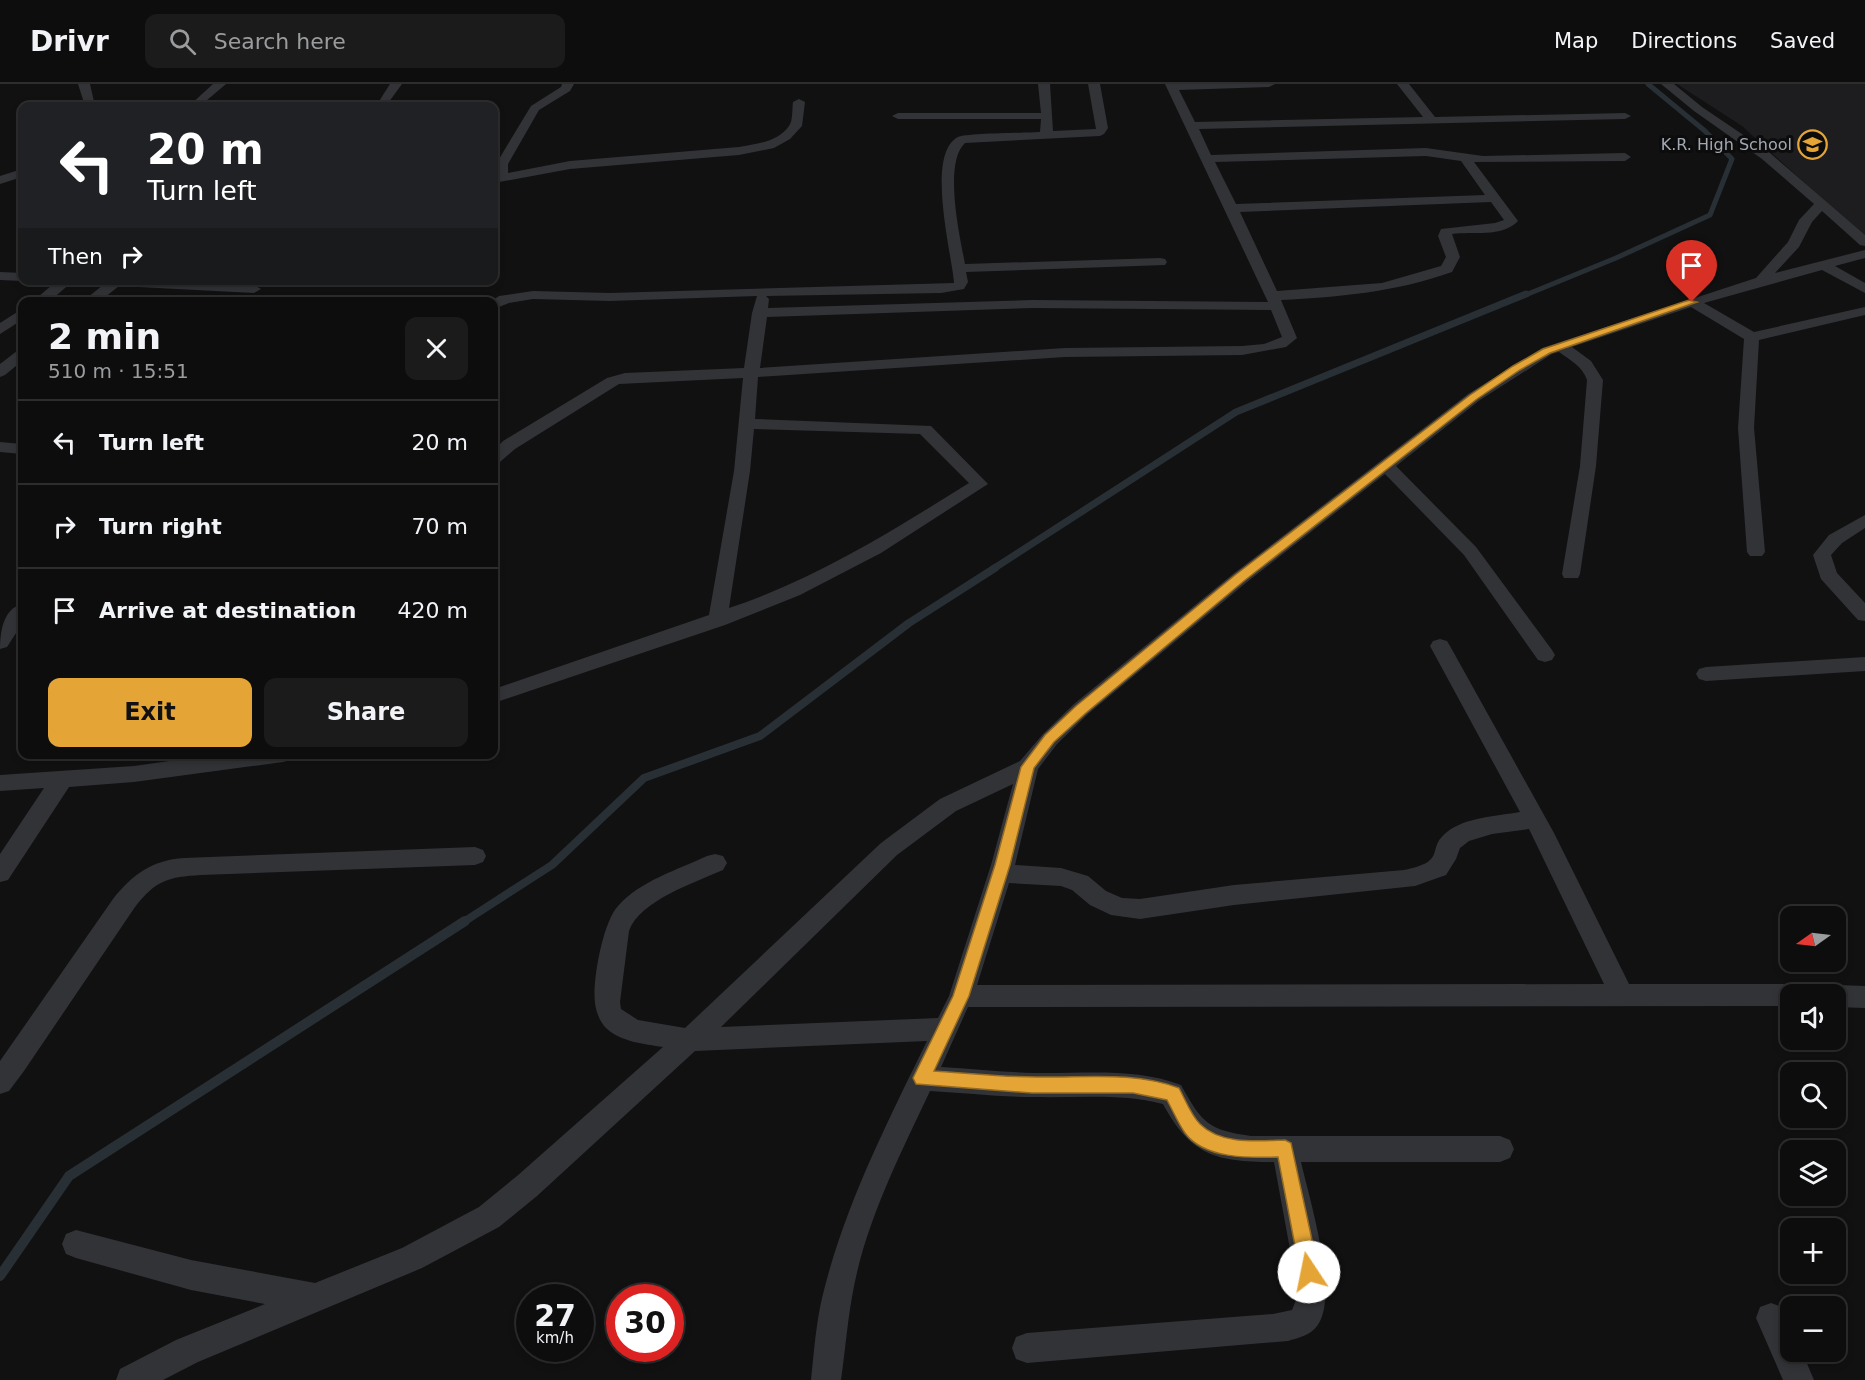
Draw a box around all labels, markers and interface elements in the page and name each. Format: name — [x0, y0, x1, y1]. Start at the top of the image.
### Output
search box — [145, 14, 565, 68]
text: Drivr — [30, 25, 109, 58]
icon: search — [166, 25, 199, 58]
text: Search here — [214, 29, 346, 54]
text: Map — [1554, 29, 1598, 53]
text: Directions — [1631, 29, 1737, 53]
text: Saved — [1770, 29, 1835, 53]
text: 20 m — [147, 125, 264, 174]
icon: left — [48, 126, 126, 204]
school or university icon: K.R. High School — [1797, 128, 1829, 160]
place label: K.R. High School — [1661, 135, 1792, 154]
text: Turn left — [147, 175, 257, 206]
icon: right — [115, 240, 148, 273]
pin — [1666, 240, 1717, 302]
text: Then — [48, 244, 103, 269]
icon: arrive — [1675, 249, 1708, 282]
text: 2 min — [48, 316, 161, 357]
button: close — [405, 317, 468, 380]
text: 510 m · 15:51 — [48, 359, 189, 383]
icon: left — [48, 426, 81, 459]
text: Turn left — [99, 430, 204, 455]
text: 20 m — [412, 430, 468, 455]
icon: right — [48, 510, 81, 543]
text: Turn right — [99, 514, 222, 539]
text: 70 m — [412, 514, 468, 539]
icon: arrive — [48, 594, 81, 627]
text: Arrive at destination — [99, 598, 356, 623]
text: 420 m — [398, 598, 468, 623]
button: Exit — [48, 678, 252, 747]
button: Share — [264, 678, 468, 747]
north arrow — [1780, 906, 1846, 972]
map controls — [1780, 906, 1846, 1362]
button: sound — [1780, 984, 1846, 1050]
button: search — [1780, 1062, 1846, 1128]
button: layers — [1780, 1140, 1846, 1206]
button: + — [1780, 1218, 1846, 1284]
position arrow — [1277, 1240, 1341, 1304]
speed limit sign: 30 — [606, 1284, 684, 1362]
button: − — [1780, 1296, 1846, 1362]
text: 27 — [534, 1298, 576, 1333]
text: km/h — [536, 1329, 574, 1347]

